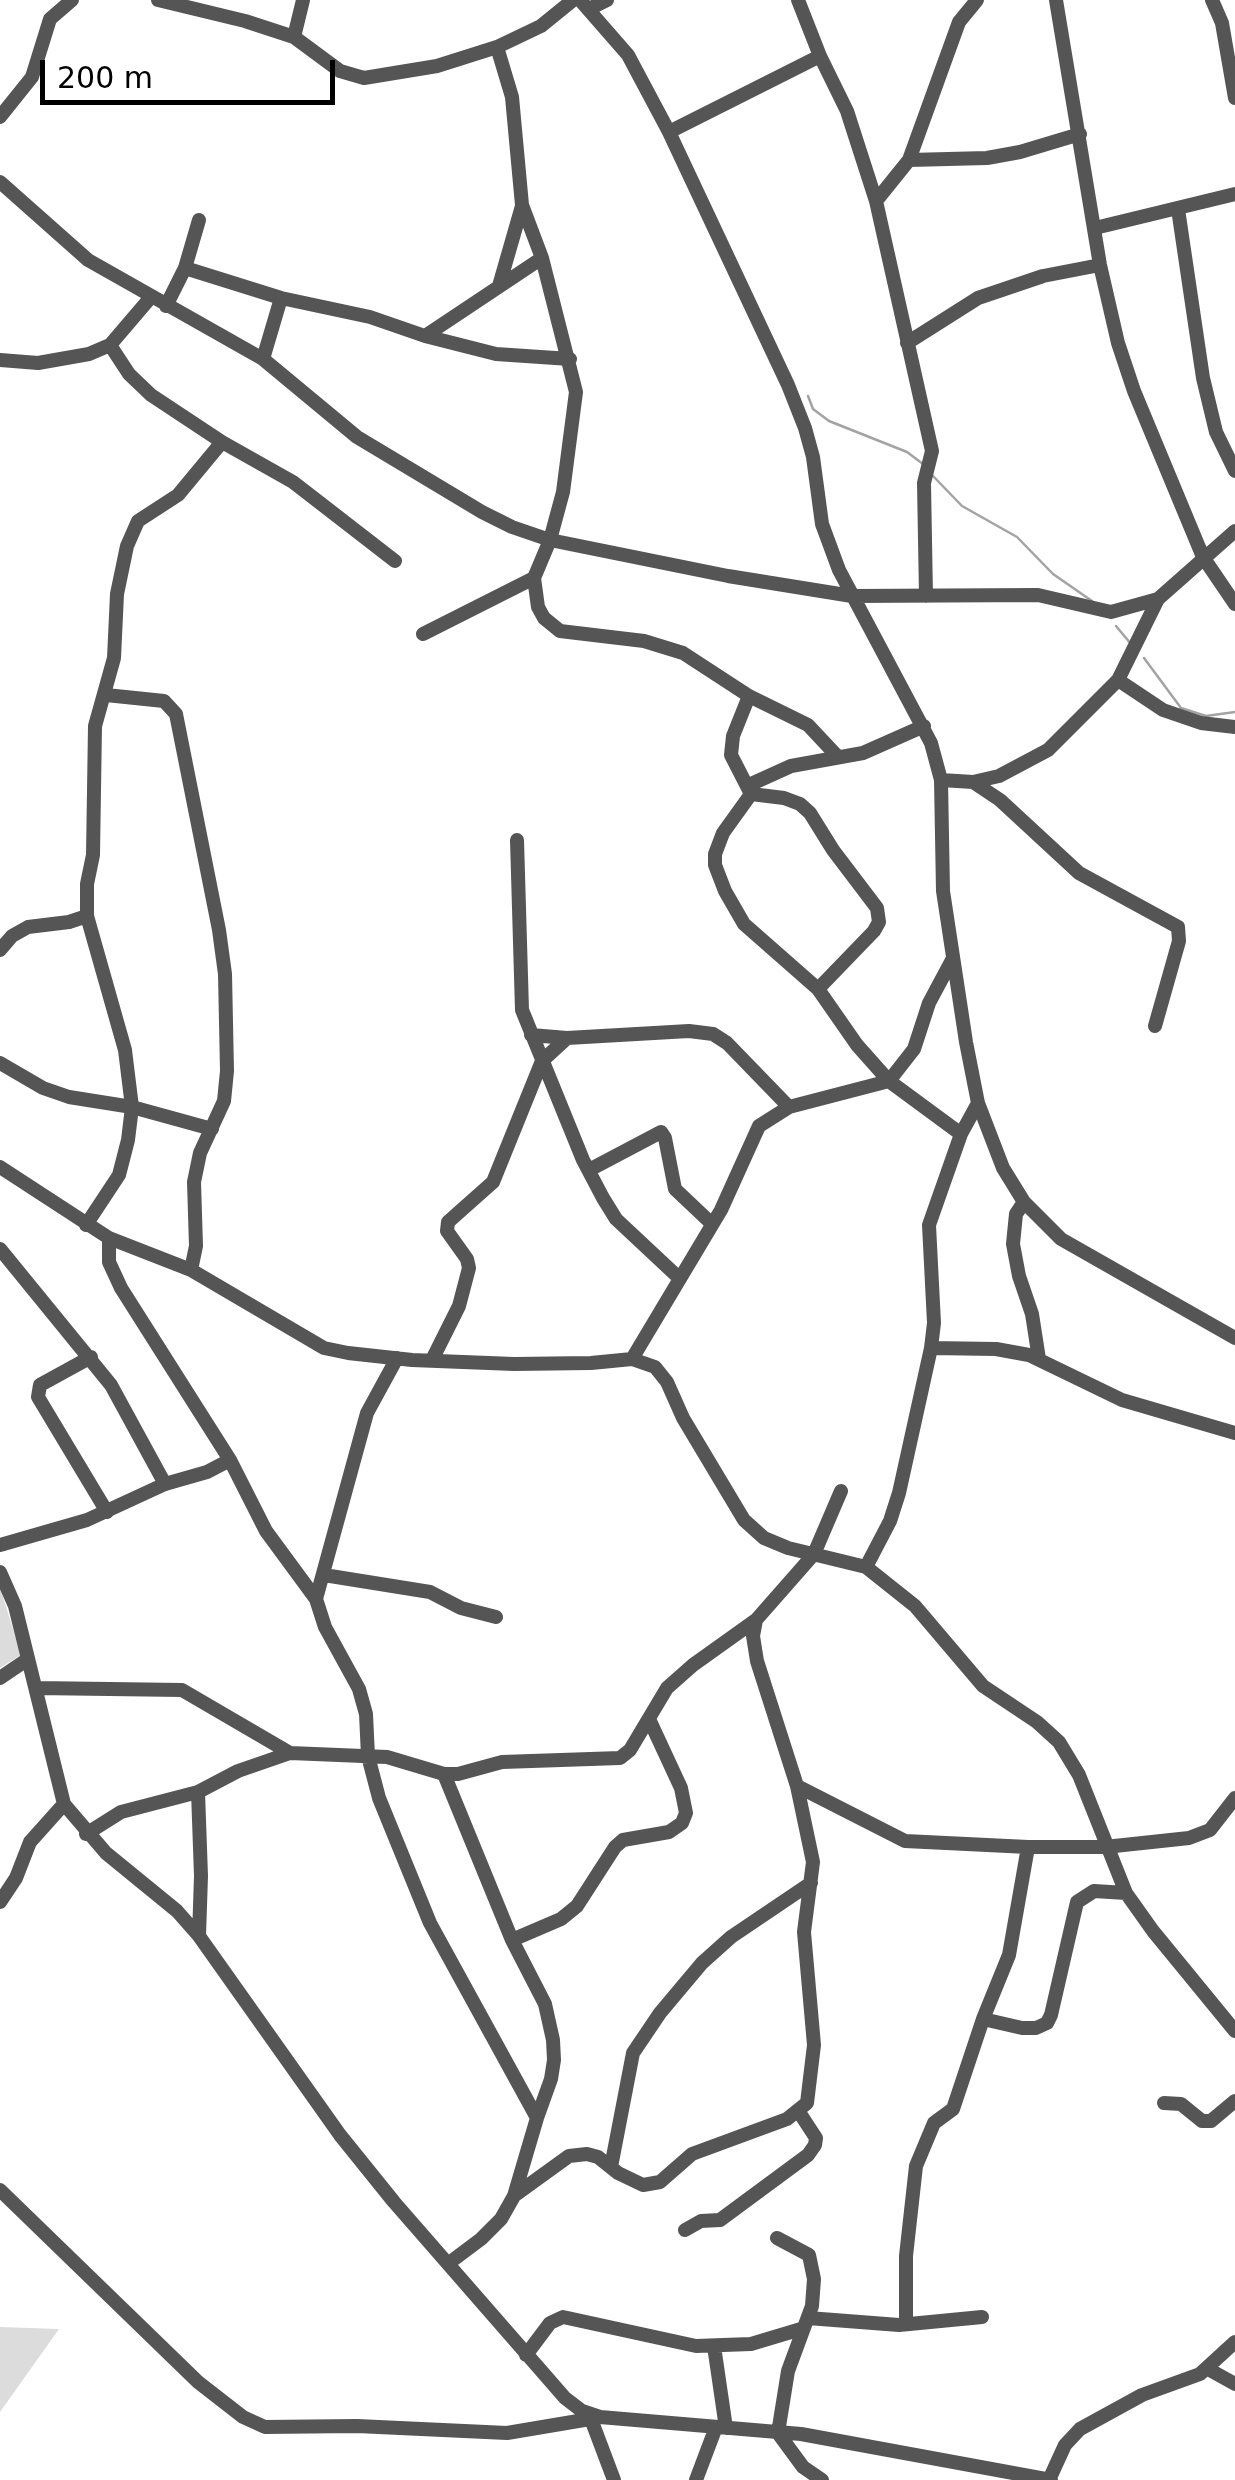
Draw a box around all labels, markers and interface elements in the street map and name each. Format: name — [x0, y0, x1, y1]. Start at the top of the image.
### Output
scale bar — [45, 40, 340, 102]
text: 200 m — [57, 60, 153, 95]

